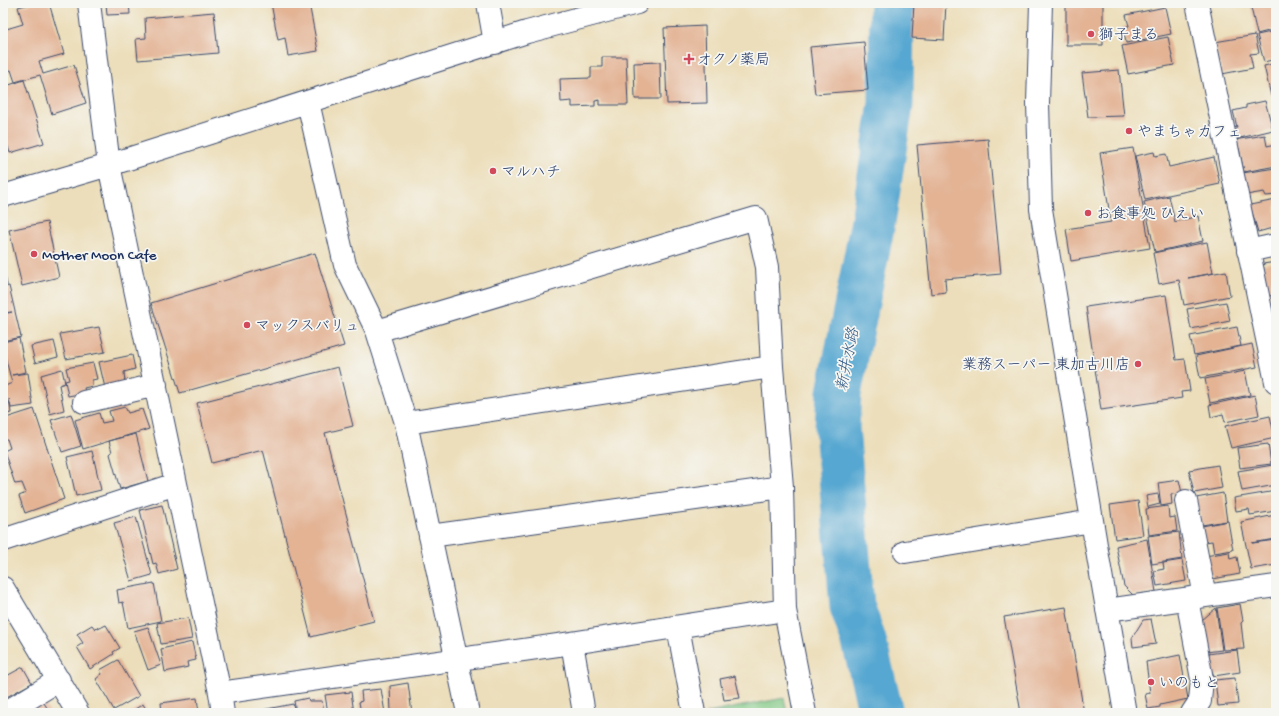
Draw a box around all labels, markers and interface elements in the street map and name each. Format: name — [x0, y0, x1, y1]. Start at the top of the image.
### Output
place label: 獅子まる — [1099, 27, 1159, 45]
marker: 獅子まる — [1086, 29, 1096, 39]
place label: オクノ薬局 — [697, 51, 770, 70]
marker: オクノ薬局 — [684, 54, 694, 64]
place label: やまちゃカフェ — [1137, 124, 1242, 142]
marker: やまちゃカフェ — [1124, 126, 1134, 136]
place label: マルハチ — [501, 164, 561, 182]
marker: マルハチ — [488, 166, 498, 176]
place label: お食事処 ひえい — [1096, 205, 1205, 224]
marker: お食事処 ひえい — [1083, 208, 1093, 218]
place label: Mother Moon Cafe — [42, 247, 157, 265]
marker: Mother Moon Cafe — [29, 249, 39, 259]
place label: マックスバリュ — [255, 318, 360, 336]
marker: マックスバリュ — [242, 320, 252, 330]
water label: 新井水路 — [833, 325, 865, 393]
place label: 業務スーパー 東加古川店 — [962, 356, 1130, 375]
marker: 業務スーパー 東加古川店 — [1133, 359, 1143, 369]
place label: いのもと — [1159, 675, 1219, 693]
marker: いのもと — [1146, 677, 1156, 687]

